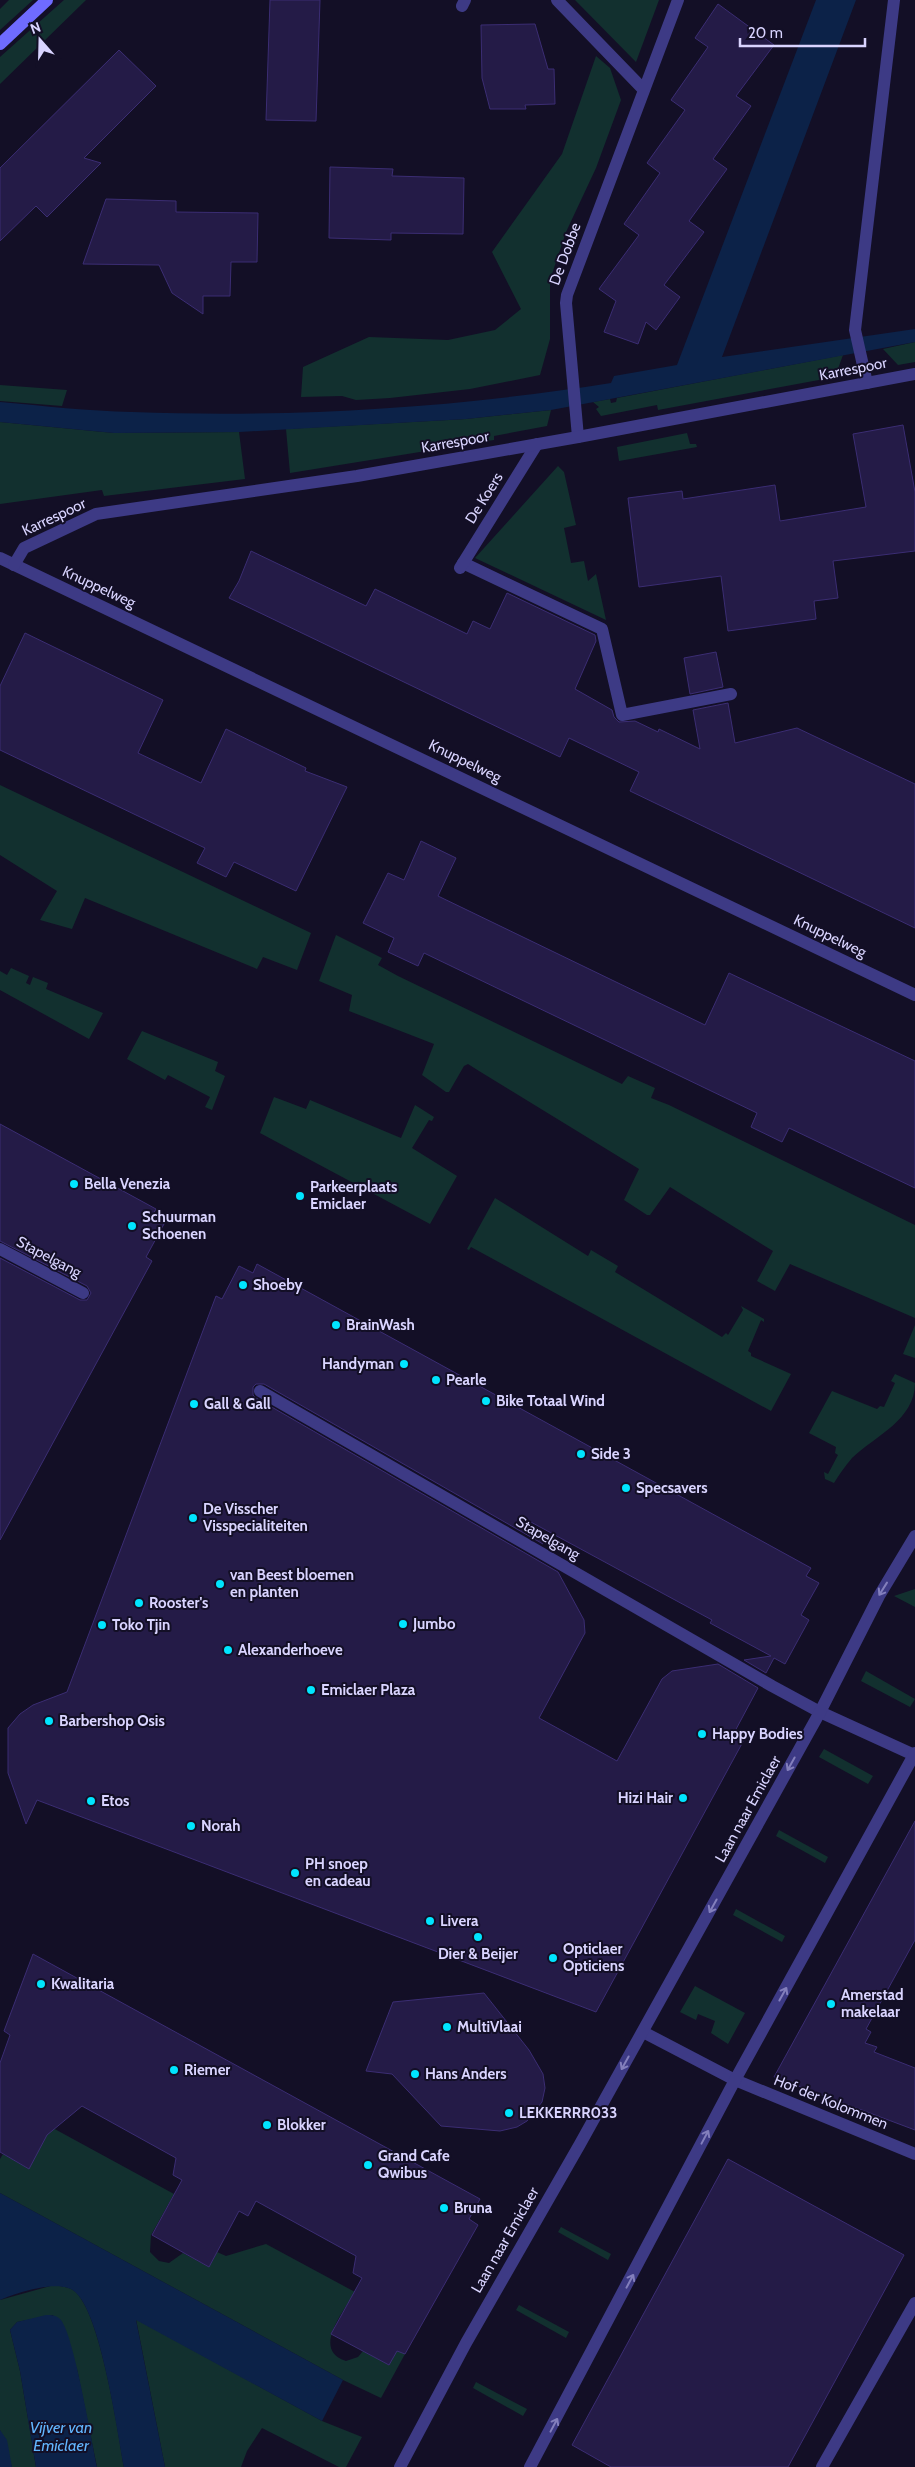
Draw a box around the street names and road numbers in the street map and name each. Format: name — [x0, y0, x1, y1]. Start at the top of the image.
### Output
street label: De Dobbe — [545, 220, 585, 288]
street label: Karrespoor — [818, 354, 889, 384]
street label: Karrespoor — [420, 427, 491, 457]
street label: De Koers — [461, 469, 507, 527]
street label: Karrespoor — [19, 494, 89, 540]
street label: Knuppelweg — [60, 562, 139, 612]
street label: Knuppelweg — [426, 736, 505, 787]
street label: Knuppelweg — [791, 911, 870, 962]
street label: Stapelgang — [13, 1232, 85, 1282]
street label: Stapelgang — [513, 1512, 584, 1564]
street label: Laan naar Emiclaer — [711, 1752, 785, 1865]
street label: Hof der Kolommen — [771, 2071, 891, 2133]
street label: Laan naar Emiclaer — [467, 2184, 543, 2296]

